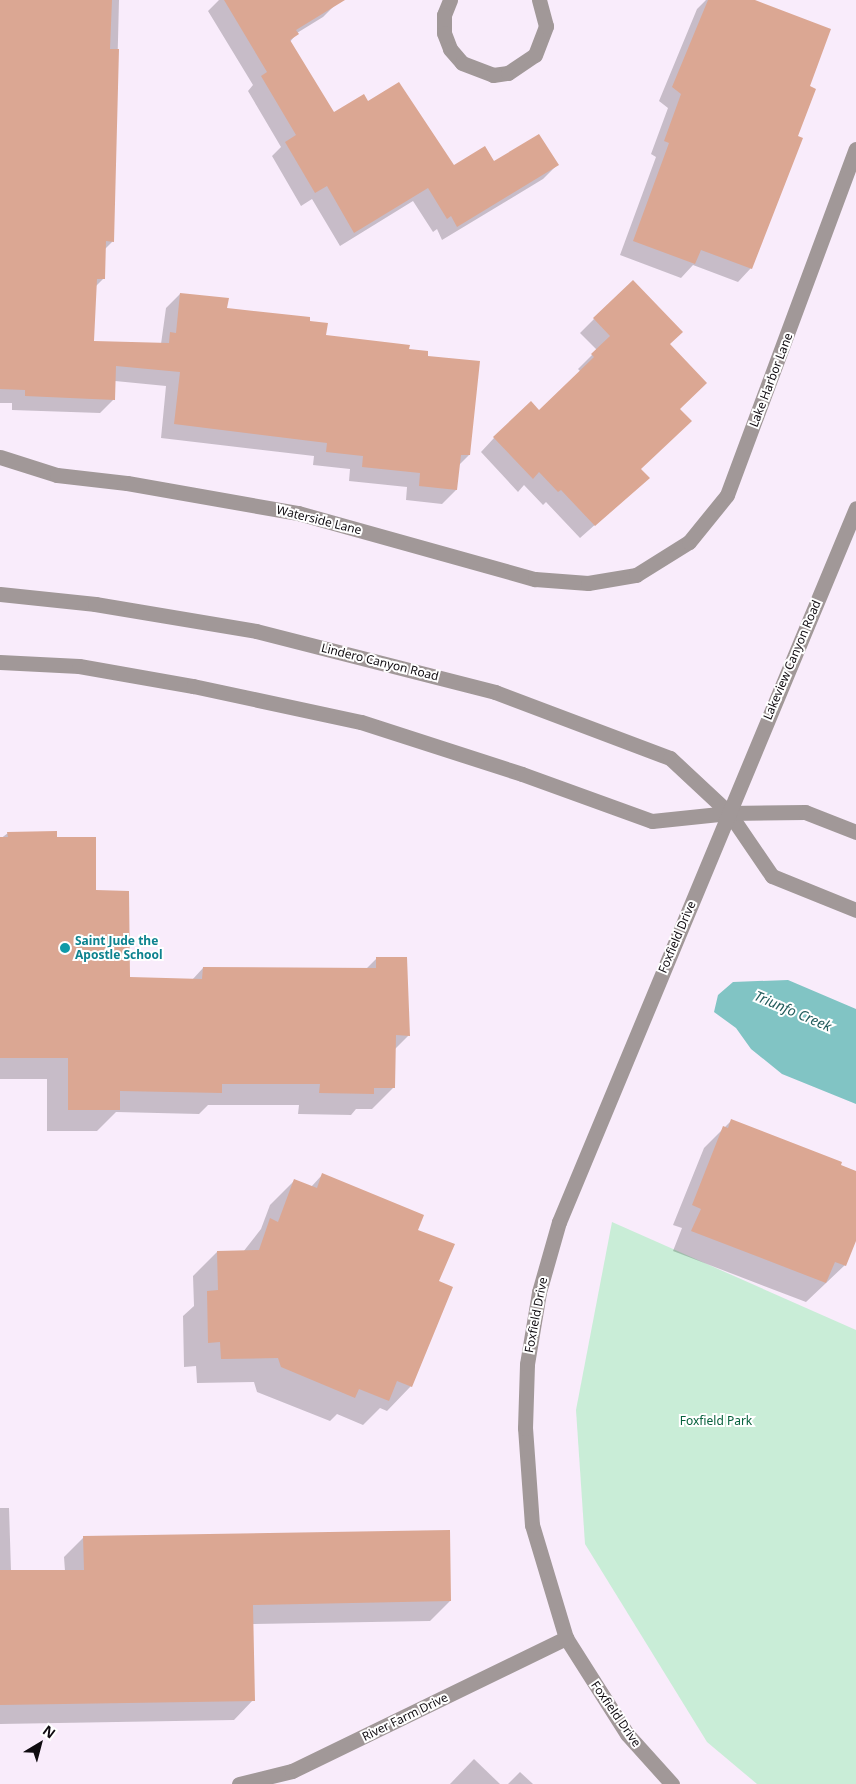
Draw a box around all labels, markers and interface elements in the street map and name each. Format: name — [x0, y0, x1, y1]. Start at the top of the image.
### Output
street label: Lake Harbor Lane — [746, 331, 796, 429]
street label: Waterside Lane — [275, 502, 363, 538]
street label: Lakeview Canyon Road — [760, 598, 824, 722]
street label: Lindero Canyon Road — [320, 640, 440, 684]
street label: Foxfield Drive — [655, 899, 699, 975]
place label: Saint Jude the Apostle School — [75, 934, 163, 962]
marker: Saint Jude the Apostle School — [59, 942, 71, 954]
water label: Triunfo Creek — [752, 987, 834, 1035]
street label: Foxfield Drive — [522, 1276, 550, 1354]
park label: Foxfield Park — [680, 1414, 752, 1428]
street label: Foxfield Drive — [588, 1678, 644, 1750]
street label: River Farm Drive — [360, 1690, 450, 1744]
north arrow — [15, 1719, 65, 1769]
text: N — [39, 1721, 60, 1743]

